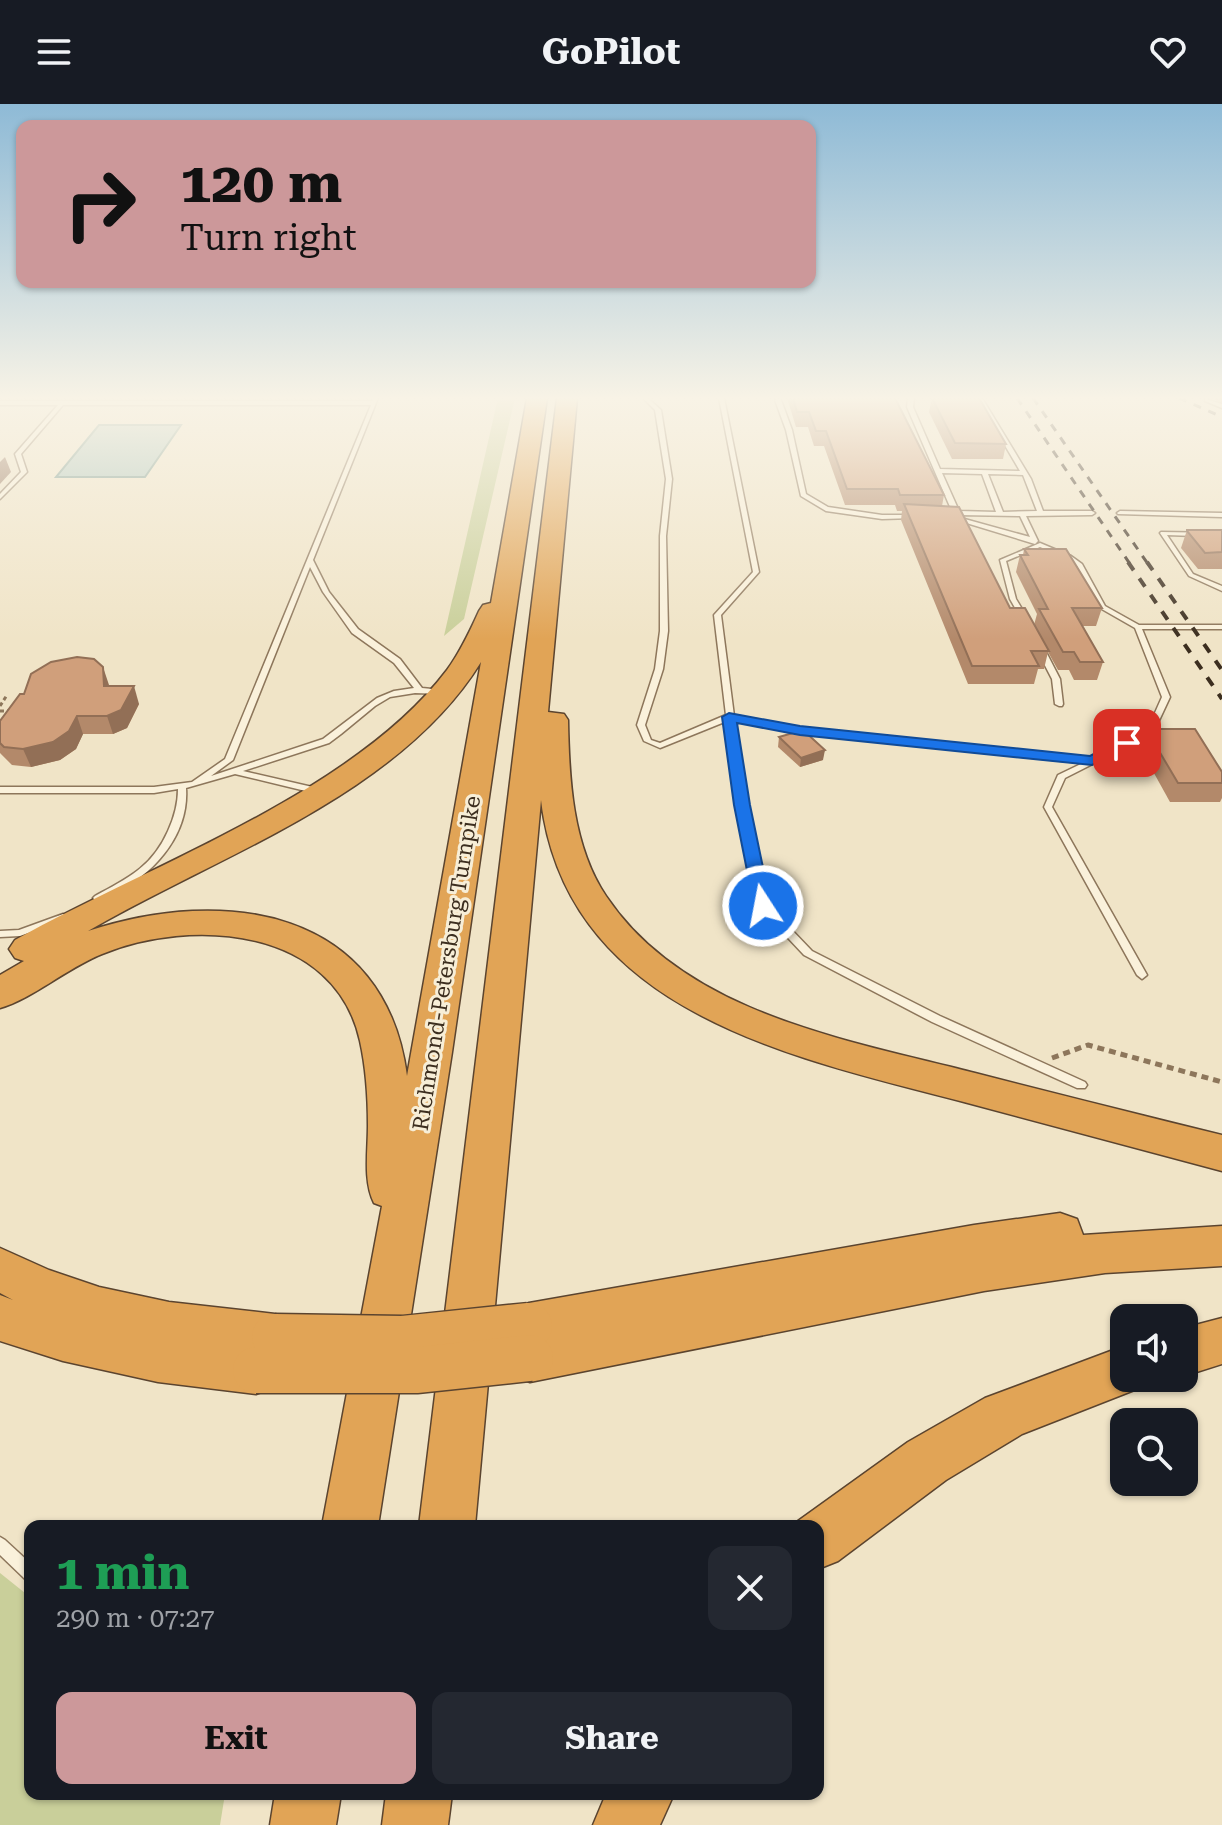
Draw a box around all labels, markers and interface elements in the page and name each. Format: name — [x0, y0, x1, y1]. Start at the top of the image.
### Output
icon: menu — [32, 30, 76, 74]
icon: heart — [1146, 30, 1190, 74]
text: GoPilot — [542, 31, 680, 73]
text: 120 m — [180, 150, 342, 216]
icon: right — [48, 152, 152, 256]
text: Turn right — [180, 217, 357, 259]
pin — [1093, 709, 1161, 777]
icon: arrive — [1105, 721, 1149, 765]
street label: Richmond-Petersburg Turnpike — [408, 794, 485, 1132]
position arrow — [721, 864, 805, 948]
map controls — [1110, 1304, 1198, 1496]
button: sound — [1110, 1304, 1198, 1392]
button: search — [1110, 1408, 1198, 1496]
text: 1 min — [56, 1545, 189, 1601]
button: close — [708, 1546, 792, 1630]
text: 290 m · 07:27 — [56, 1603, 215, 1633]
button: Exit — [56, 1692, 416, 1784]
button: Share — [432, 1692, 792, 1784]

